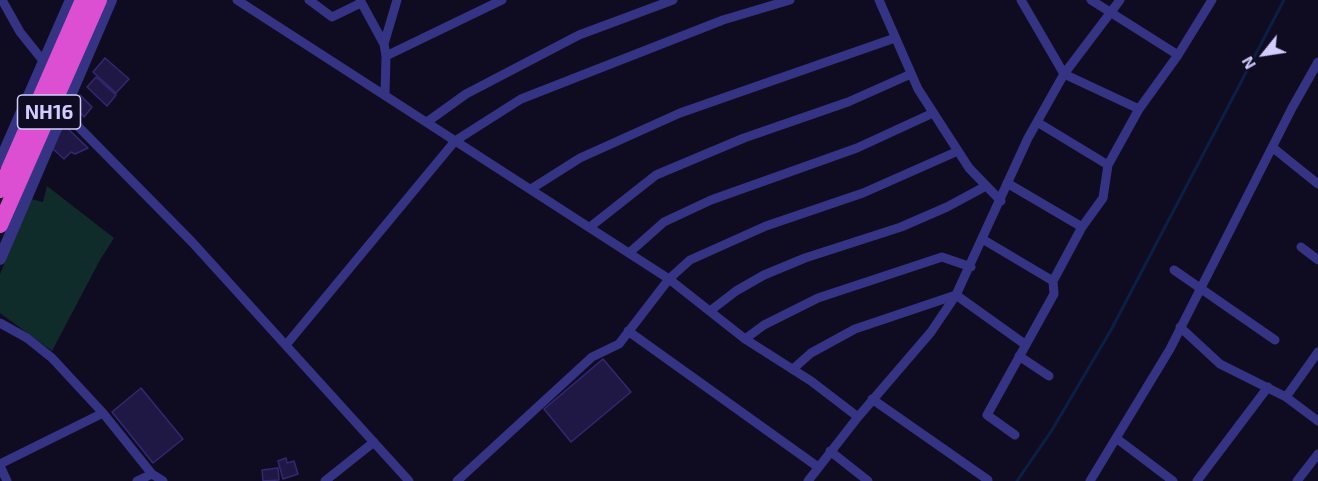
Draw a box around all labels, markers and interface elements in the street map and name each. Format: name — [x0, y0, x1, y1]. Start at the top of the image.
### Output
north arrow — [1234, 24, 1294, 84]
text: N — [1237, 53, 1259, 73]
road number: NH16 — [17, 95, 80, 129]

